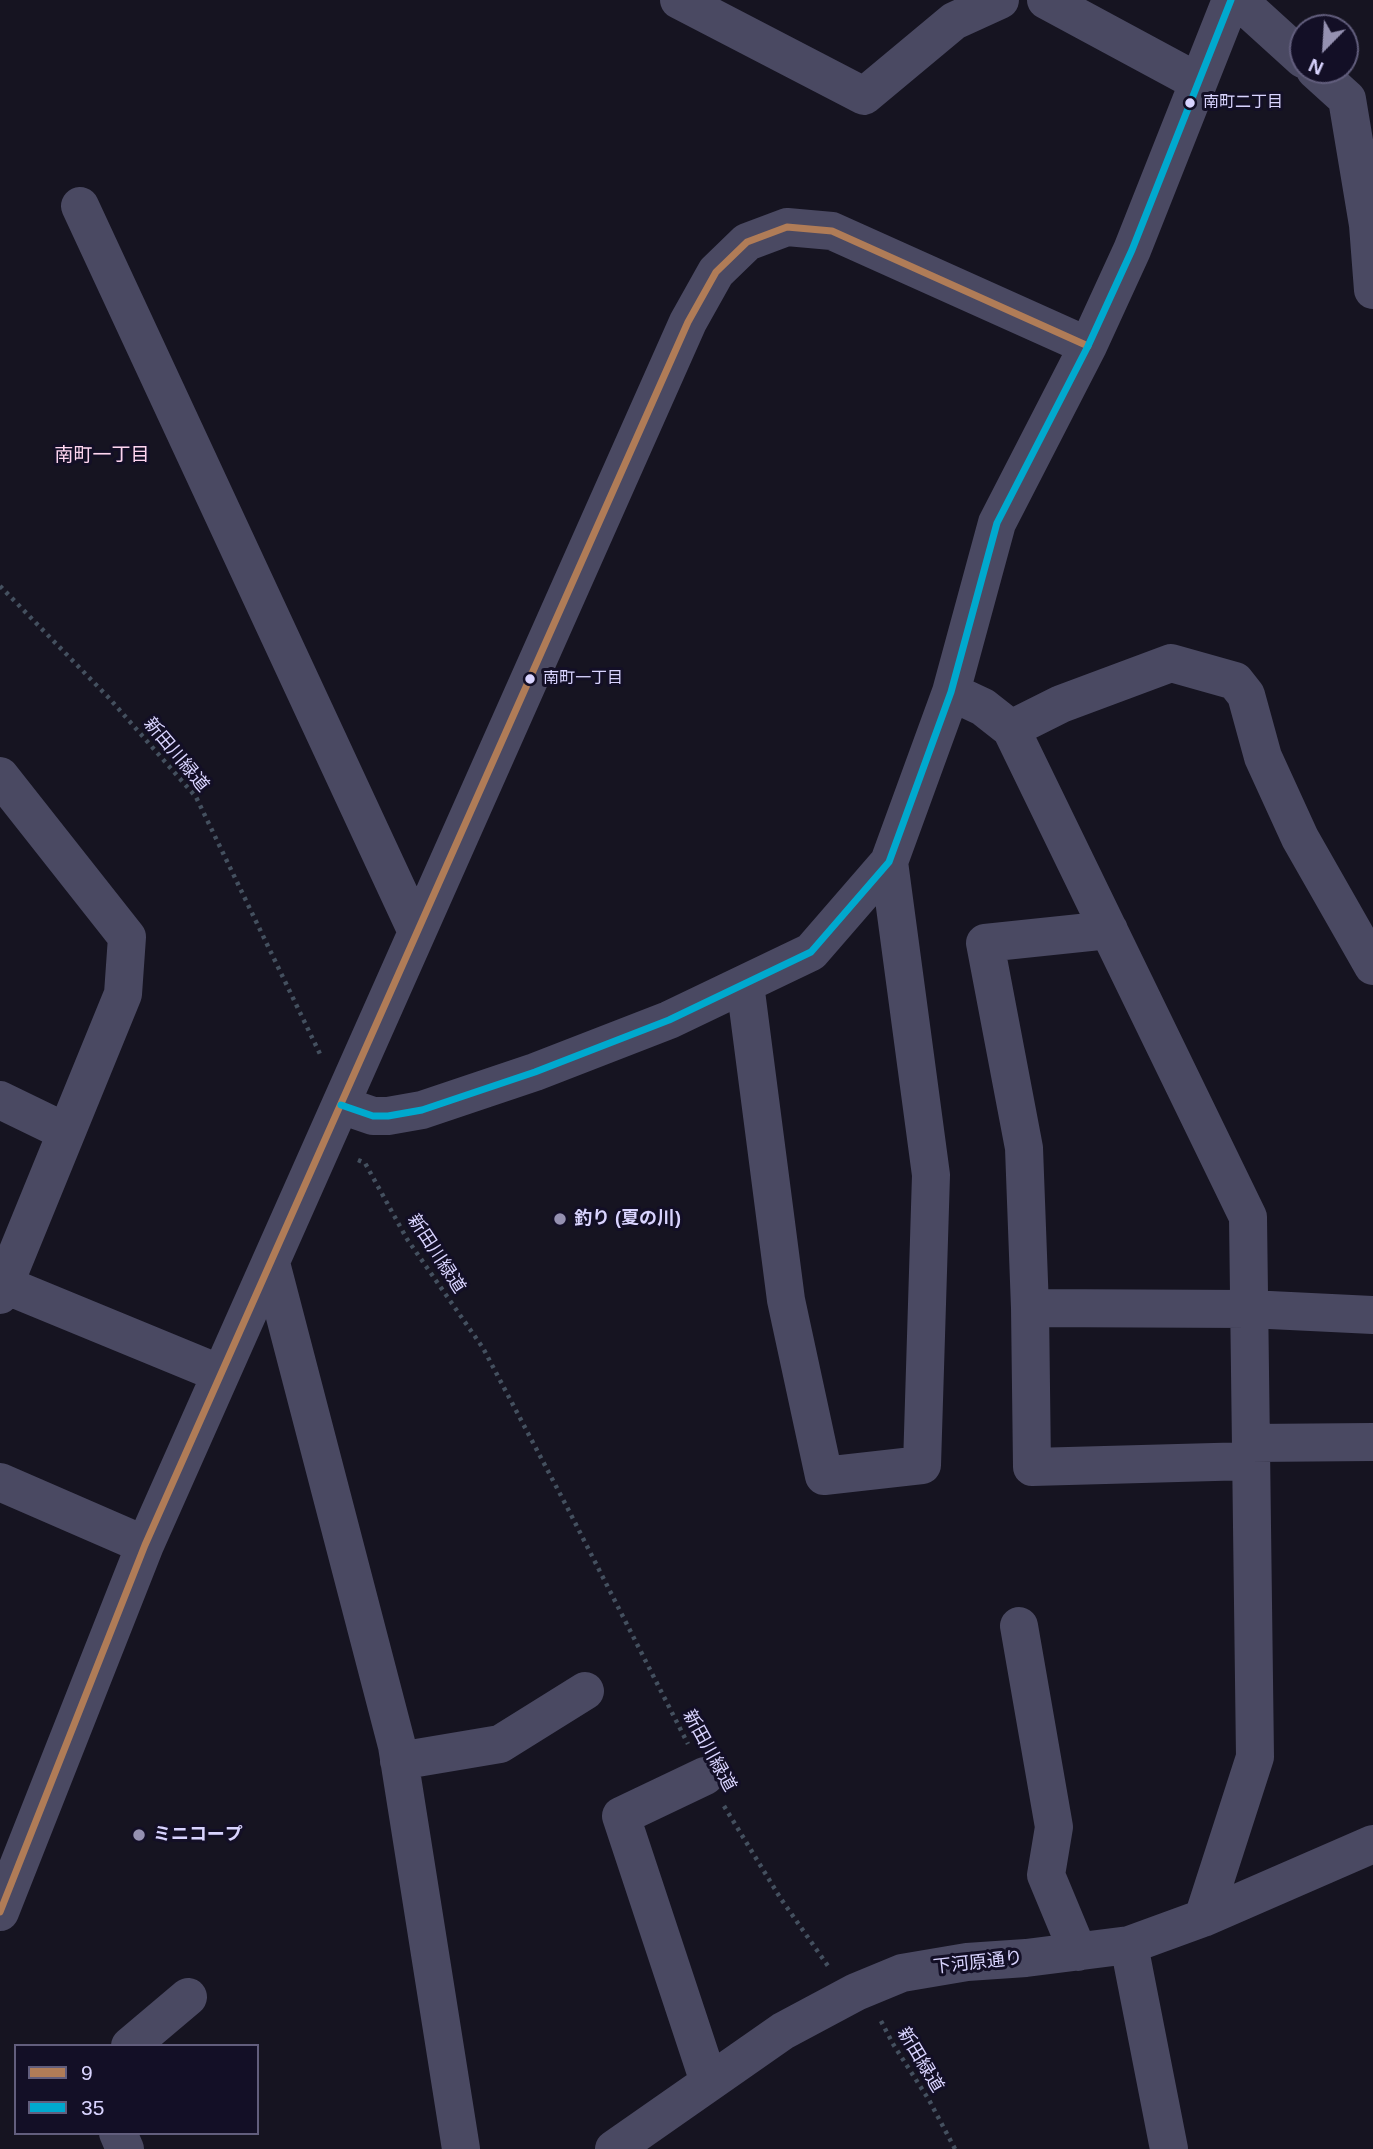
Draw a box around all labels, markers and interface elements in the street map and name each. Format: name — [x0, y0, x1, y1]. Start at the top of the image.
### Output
north arrow — [1289, 14, 1359, 84]
text: N — [1306, 54, 1327, 79]
place label: 南町二丁目 — [1203, 93, 1283, 113]
marker: 南町二丁目 — [1183, 96, 1197, 110]
district label: 南町一丁目 — [55, 445, 149, 467]
place label: 南町一丁目 — [543, 669, 623, 689]
marker: 南町一丁目 — [523, 672, 537, 686]
street label: 新田川緑道 — [139, 714, 213, 796]
place label: 釣り (夏の川) — [574, 1208, 681, 1230]
street label: 新田川緑道 — [402, 1210, 470, 1298]
marker: 釣り (夏の川) — [552, 1211, 568, 1227]
street label: 新田川緑道 — [678, 1706, 740, 1796]
place label: ミニコープ — [153, 1824, 243, 1846]
marker: ミニコープ — [131, 1827, 147, 1843]
street label: 下河原通り — [932, 1948, 1024, 1978]
street label: 新田緑道 — [892, 2024, 948, 2096]
legend — [14, 2044, 259, 2135]
text: 9 — [81, 2061, 93, 2084]
text: 35 — [81, 2096, 104, 2119]

